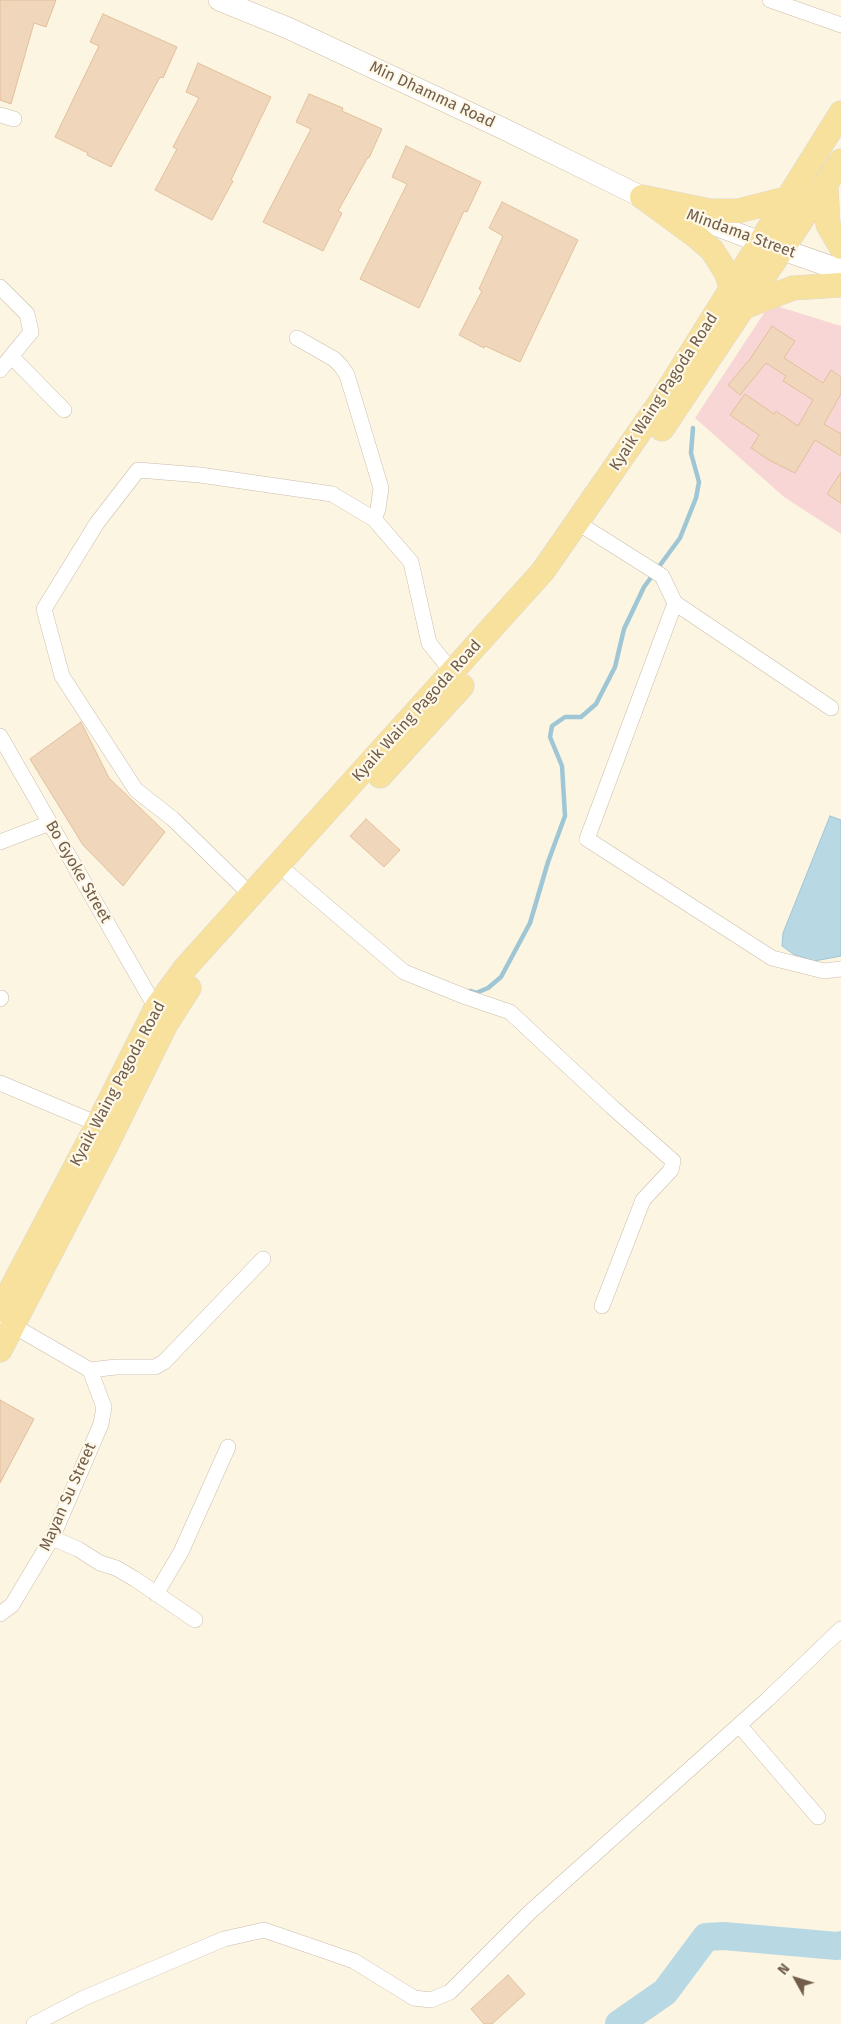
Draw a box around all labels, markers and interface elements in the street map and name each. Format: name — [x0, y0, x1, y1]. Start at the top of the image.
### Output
street label: Min Dhamma Road — [366, 58, 498, 132]
street label: Mindama Street — [684, 205, 798, 263]
street label: Kyaik Waing Pagoda Road — [606, 310, 722, 474]
street label: Kyaik Waing Pagoda Road — [348, 636, 486, 786]
street label: Bo Gyoke Street — [41, 817, 115, 927]
street label: Kyaik Waing Pagoda Road — [66, 998, 170, 1170]
street label: Mayan Su Street — [36, 1440, 100, 1554]
north arrow — [771, 1954, 821, 2004]
text: N — [774, 1960, 793, 1978]

